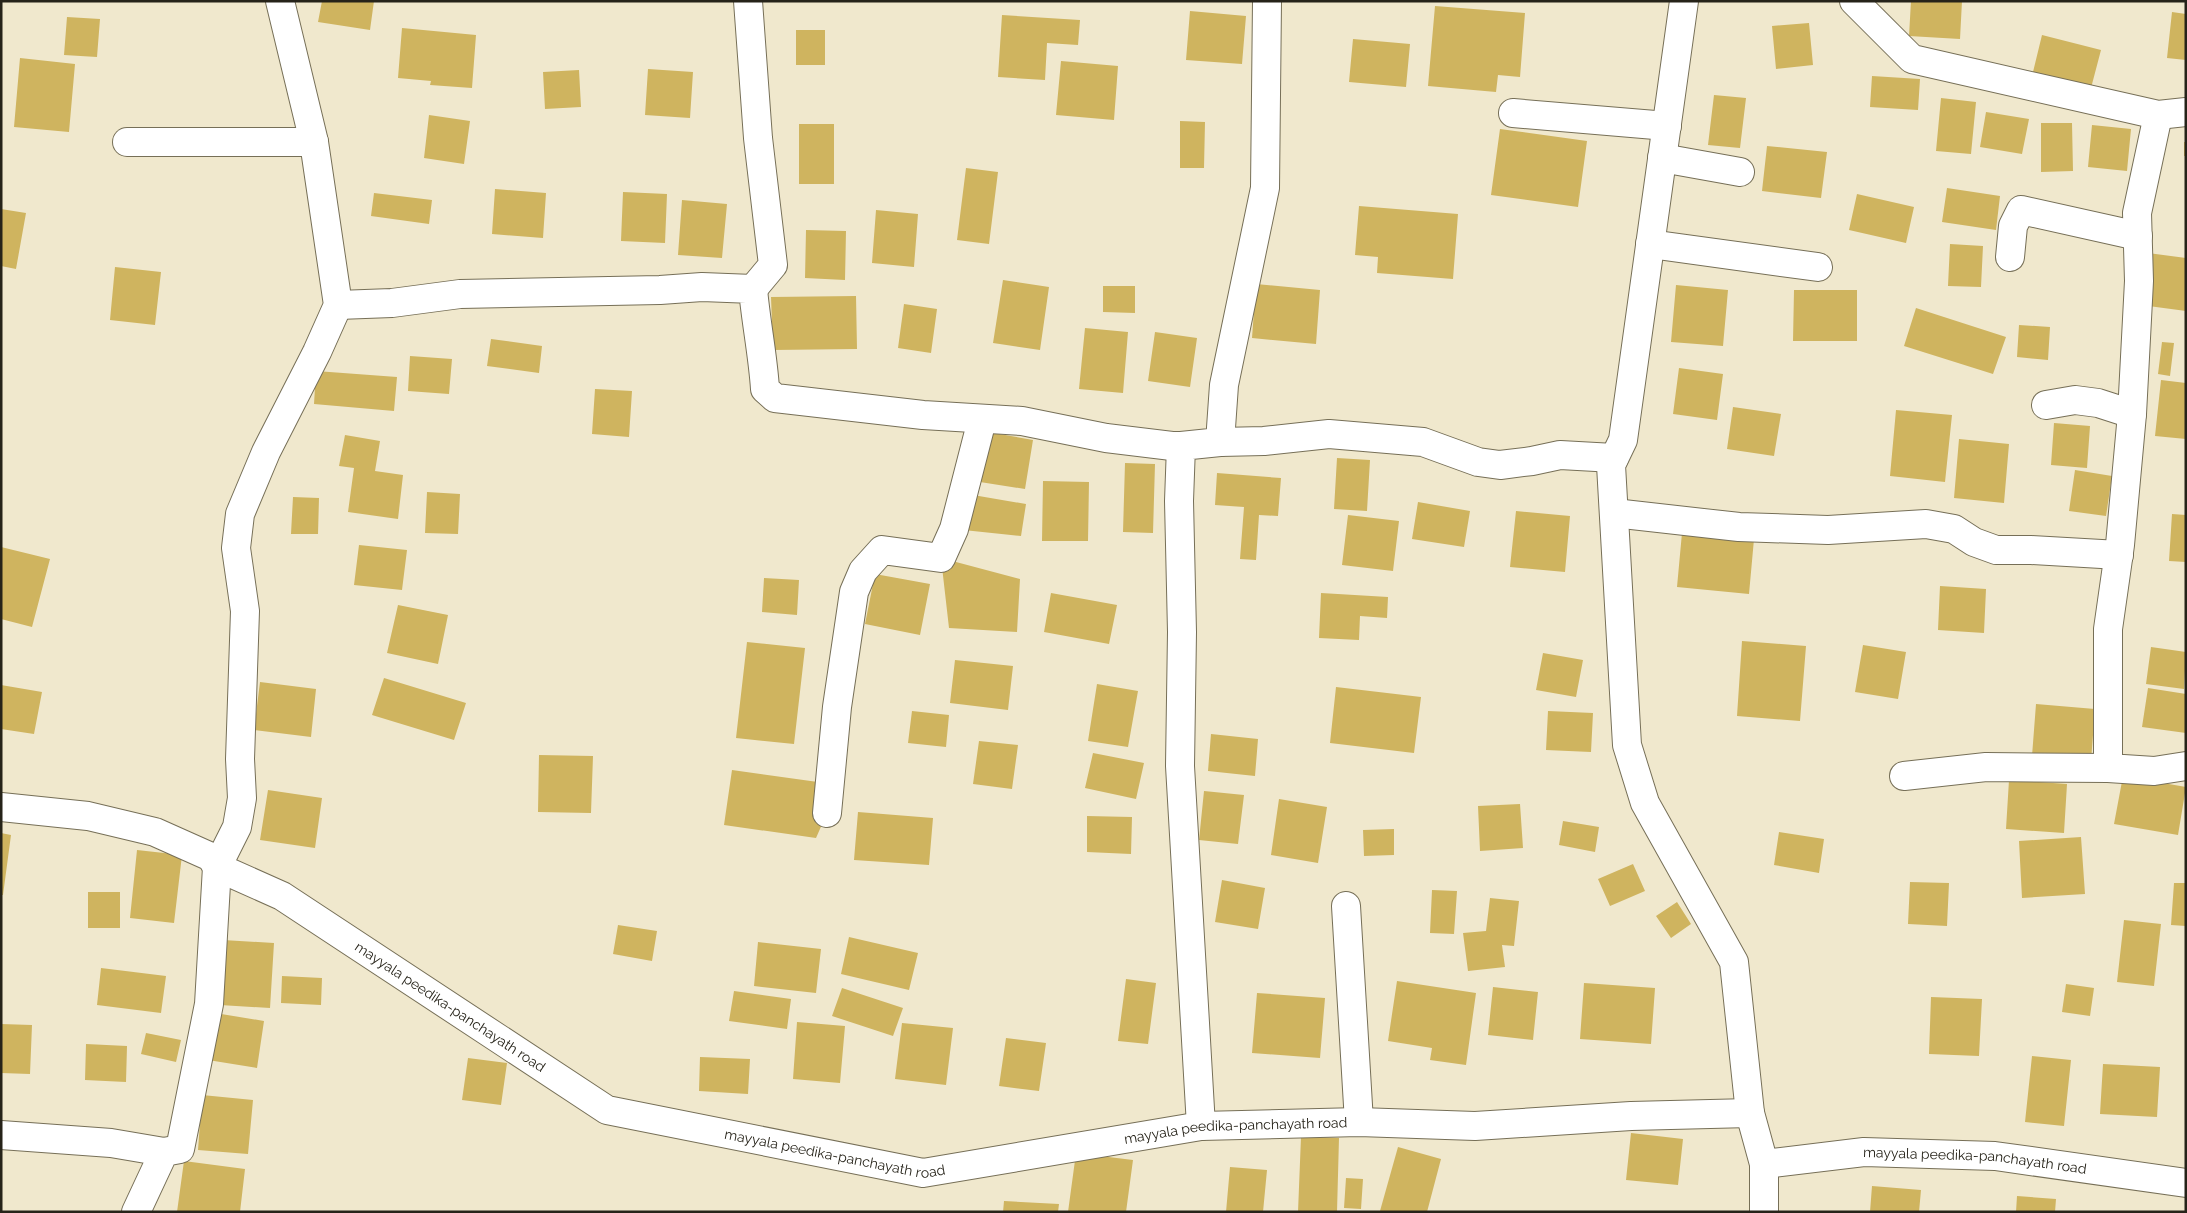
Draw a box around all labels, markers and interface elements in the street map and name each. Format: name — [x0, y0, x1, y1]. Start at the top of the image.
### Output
street label: mayyala peedika-panchayath road — [352, 938, 548, 1075]
street label: mayyala peedika-panchayath road — [1123, 1114, 1348, 1147]
street label: mayyala peedika-panchayath road — [723, 1126, 946, 1181]
street label: mayyala peedika-panchayath road — [1863, 1144, 2088, 1177]

